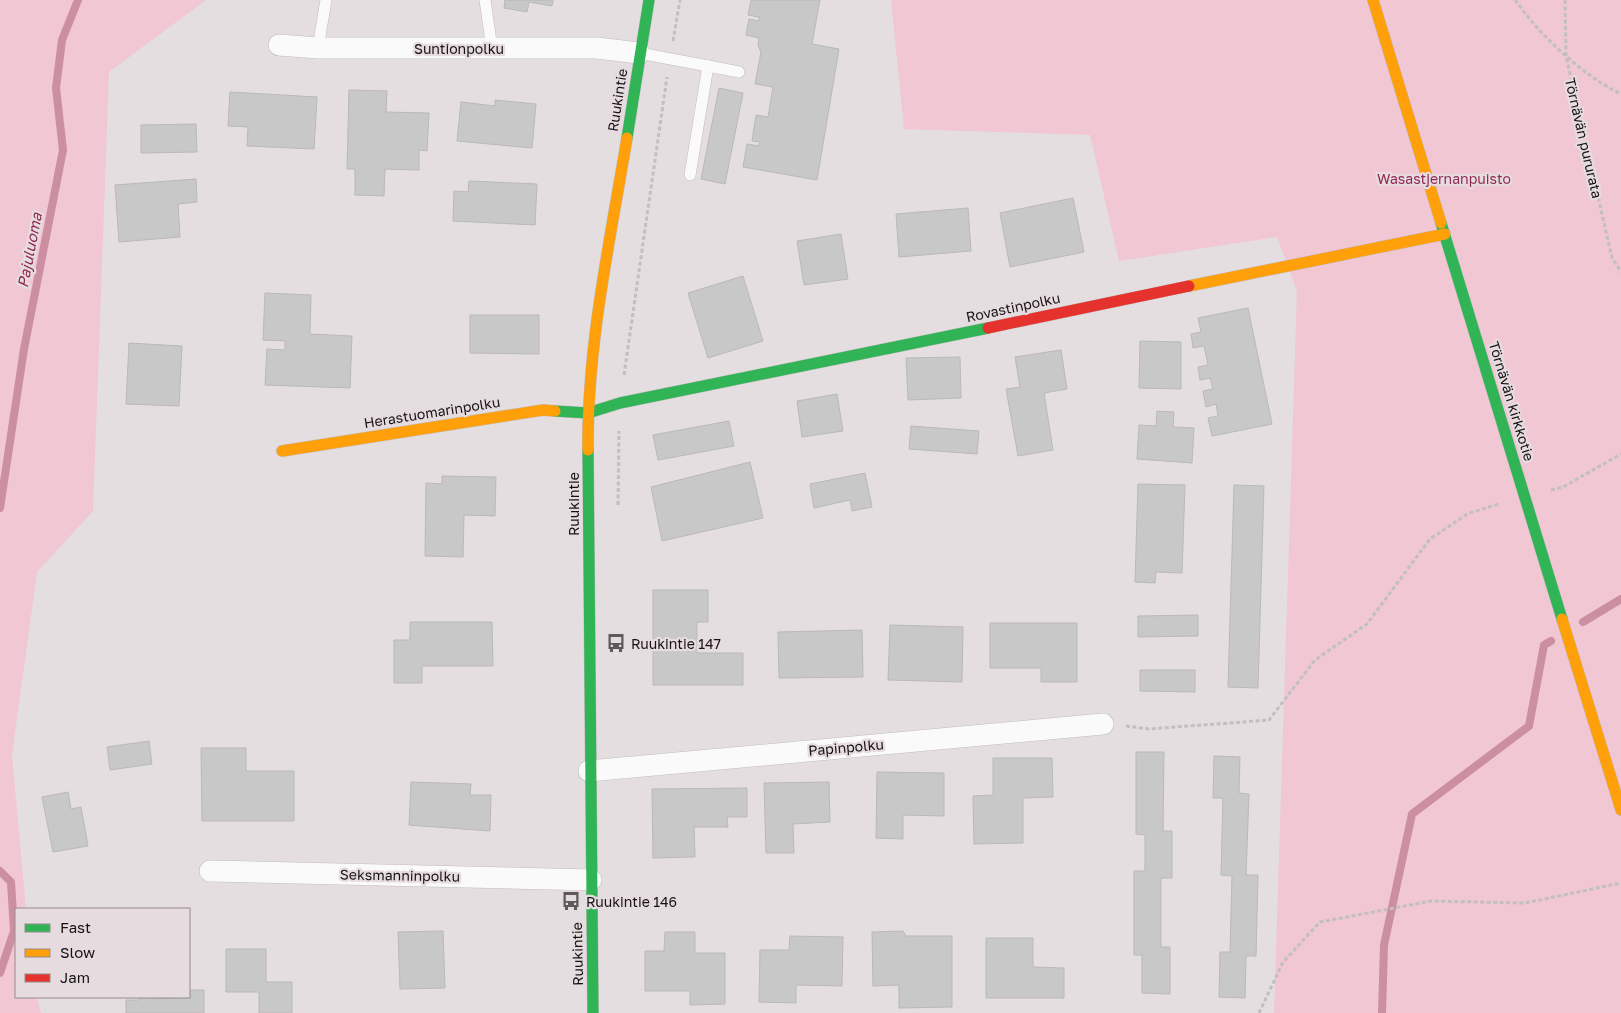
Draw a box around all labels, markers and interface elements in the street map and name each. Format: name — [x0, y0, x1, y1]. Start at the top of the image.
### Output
street label: Suntionpolku — [414, 40, 504, 57]
street label: Ruukintie — [604, 67, 630, 133]
street label: Törnävän pururata — [1562, 76, 1606, 200]
park label: Wasastjernanpuisto — [1377, 170, 1511, 187]
water label: Pajuluoma — [13, 211, 46, 289]
street label: Rovastinpolku — [964, 289, 1062, 325]
street label: Törnävän kirkkotie — [1486, 339, 1538, 463]
street label: Herastuomarinpolku — [363, 393, 501, 431]
street label: Ruukintie — [565, 472, 582, 536]
bus stop icon: Ruukintie 147 — [605, 632, 627, 654]
place label: Ruukintie 147 — [631, 635, 721, 652]
street label: Papinpolku — [808, 735, 884, 759]
street label: Seksmanninpolku — [340, 865, 460, 885]
bus stop icon: Ruukintie 146 — [560, 890, 582, 912]
place label: Ruukintie 146 — [586, 893, 677, 910]
legend — [15, 908, 190, 998]
text: Fast — [60, 918, 91, 936]
street label: Ruukintie — [568, 922, 586, 986]
text: Slow — [60, 943, 95, 961]
text: Jam — [60, 968, 90, 986]

